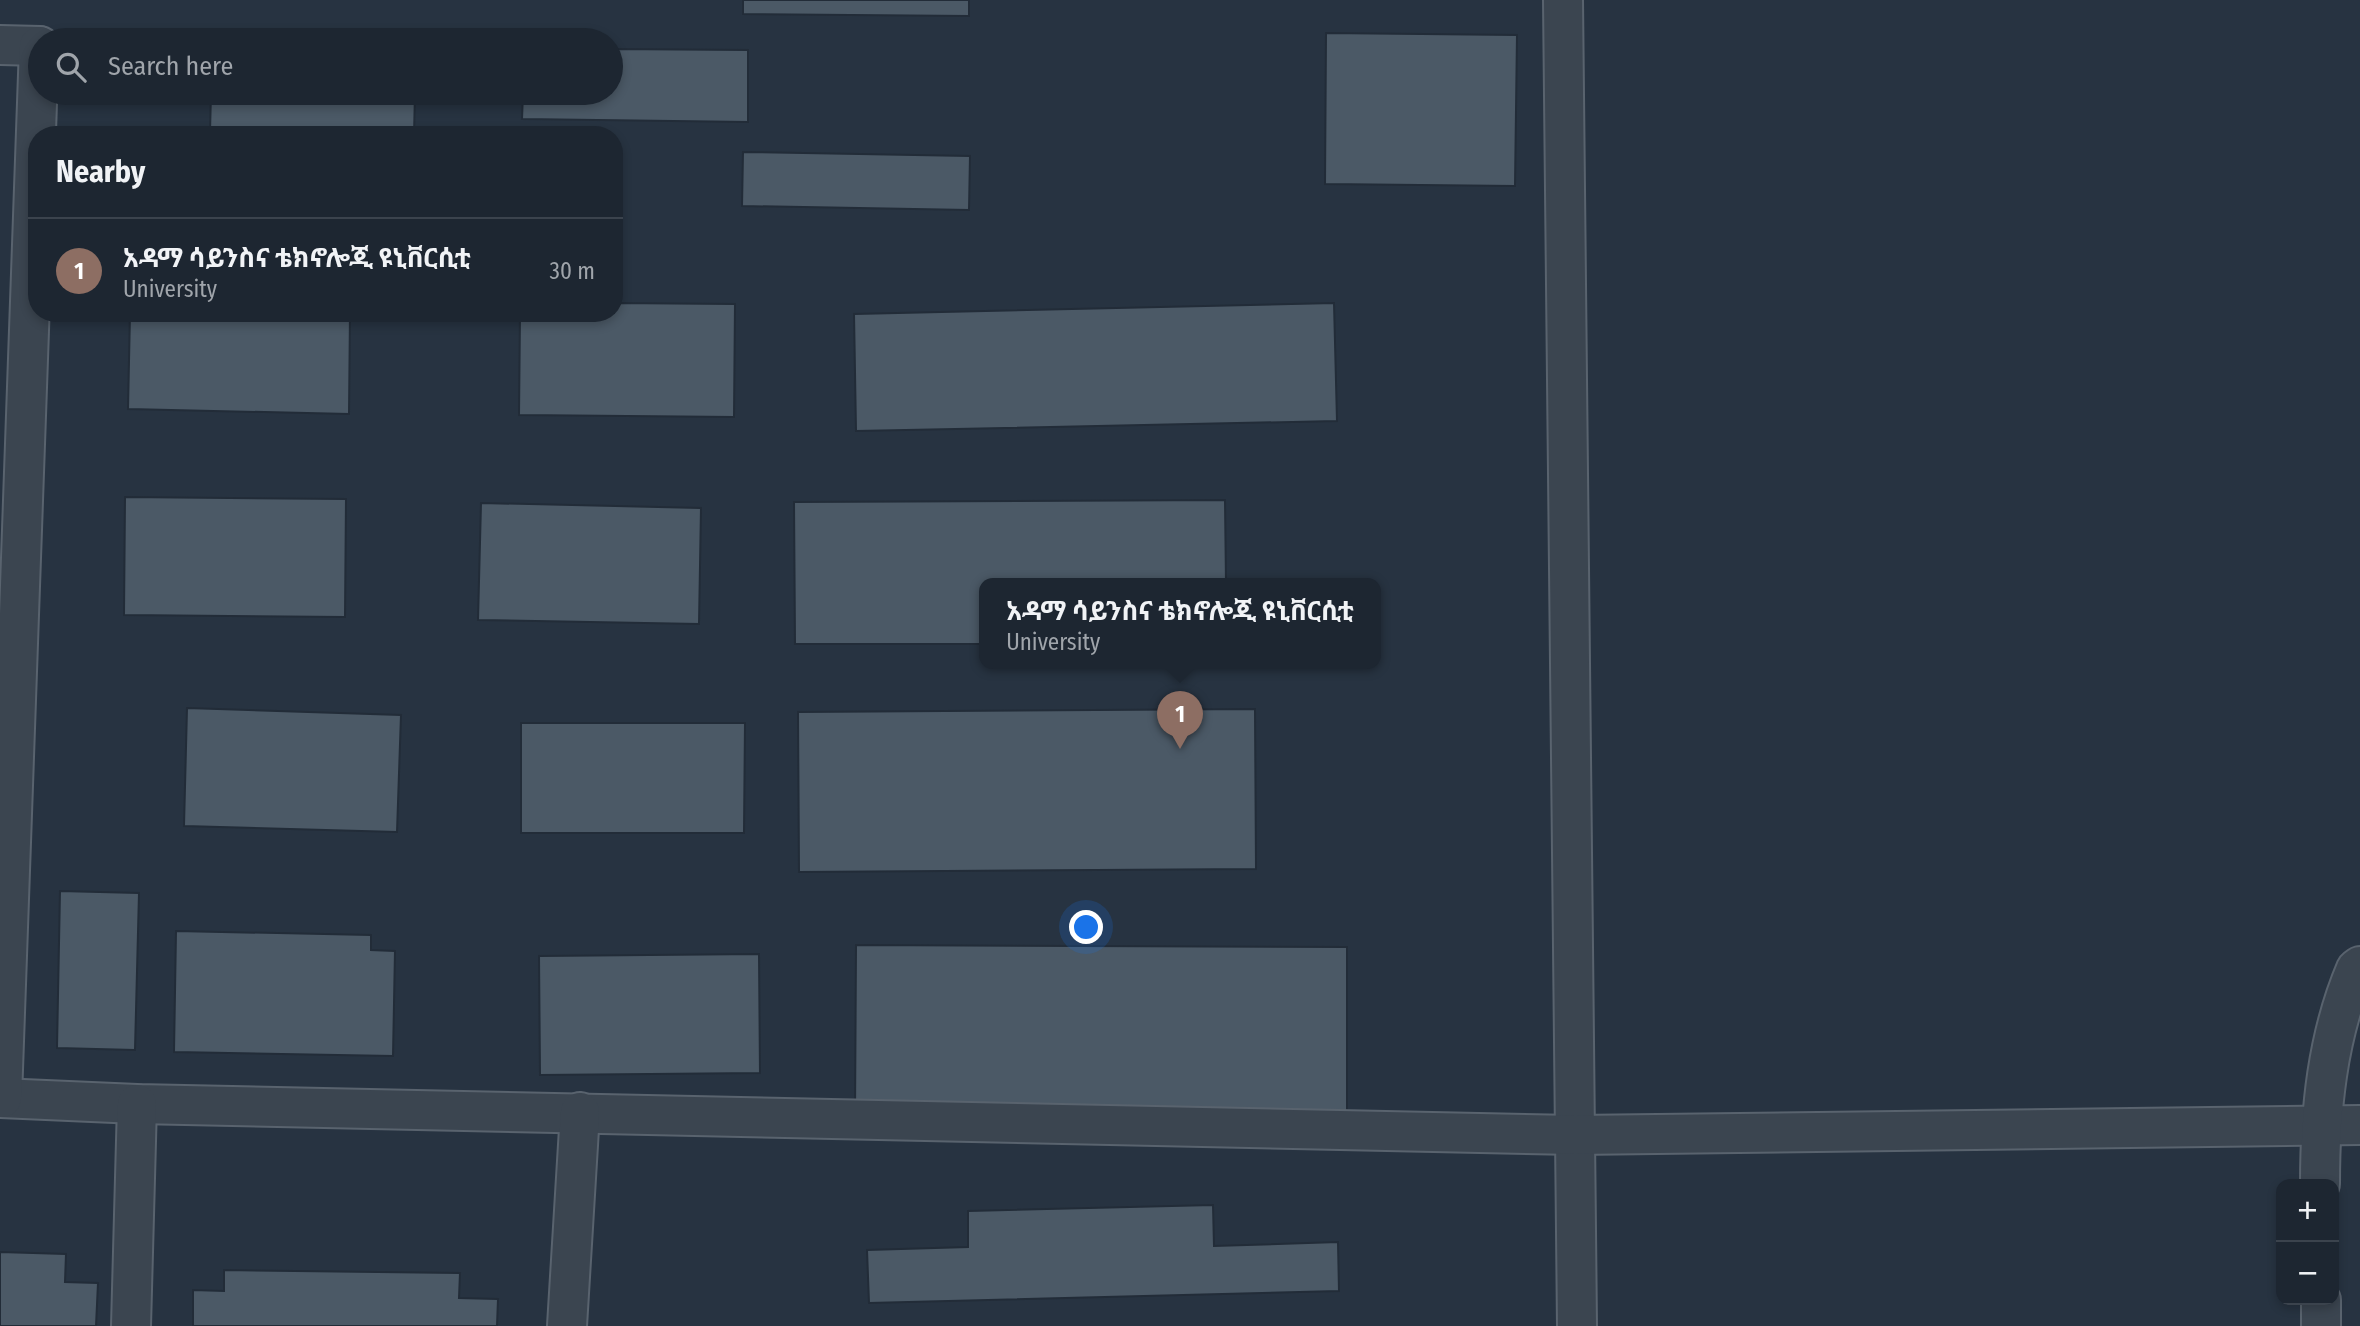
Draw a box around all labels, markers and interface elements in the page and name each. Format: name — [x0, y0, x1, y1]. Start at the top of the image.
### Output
search box — [28, 28, 623, 105]
icon: search — [52, 48, 90, 86]
text: Search here — [108, 51, 233, 82]
text: Nearby — [56, 154, 145, 190]
text: አዳማ ሳይንስና ቴክኖሎጂ ዩኒቨርሲቲ — [123, 243, 471, 274]
text: 1 — [74, 257, 84, 285]
text: 30 m — [550, 257, 595, 285]
text: University — [123, 275, 217, 303]
popup — [979, 578, 1381, 669]
text: አዳማ ሳይንስና ቴክኖሎጂ ዩኒቨርሲቲ — [1006, 596, 1354, 627]
text: University — [1006, 628, 1100, 656]
pin: 1 — [1157, 691, 1203, 749]
your location — [1069, 910, 1103, 944]
map controls — [2276, 1179, 2339, 1305]
button: + — [2276, 1179, 2339, 1242]
button: − — [2276, 1242, 2339, 1305]

